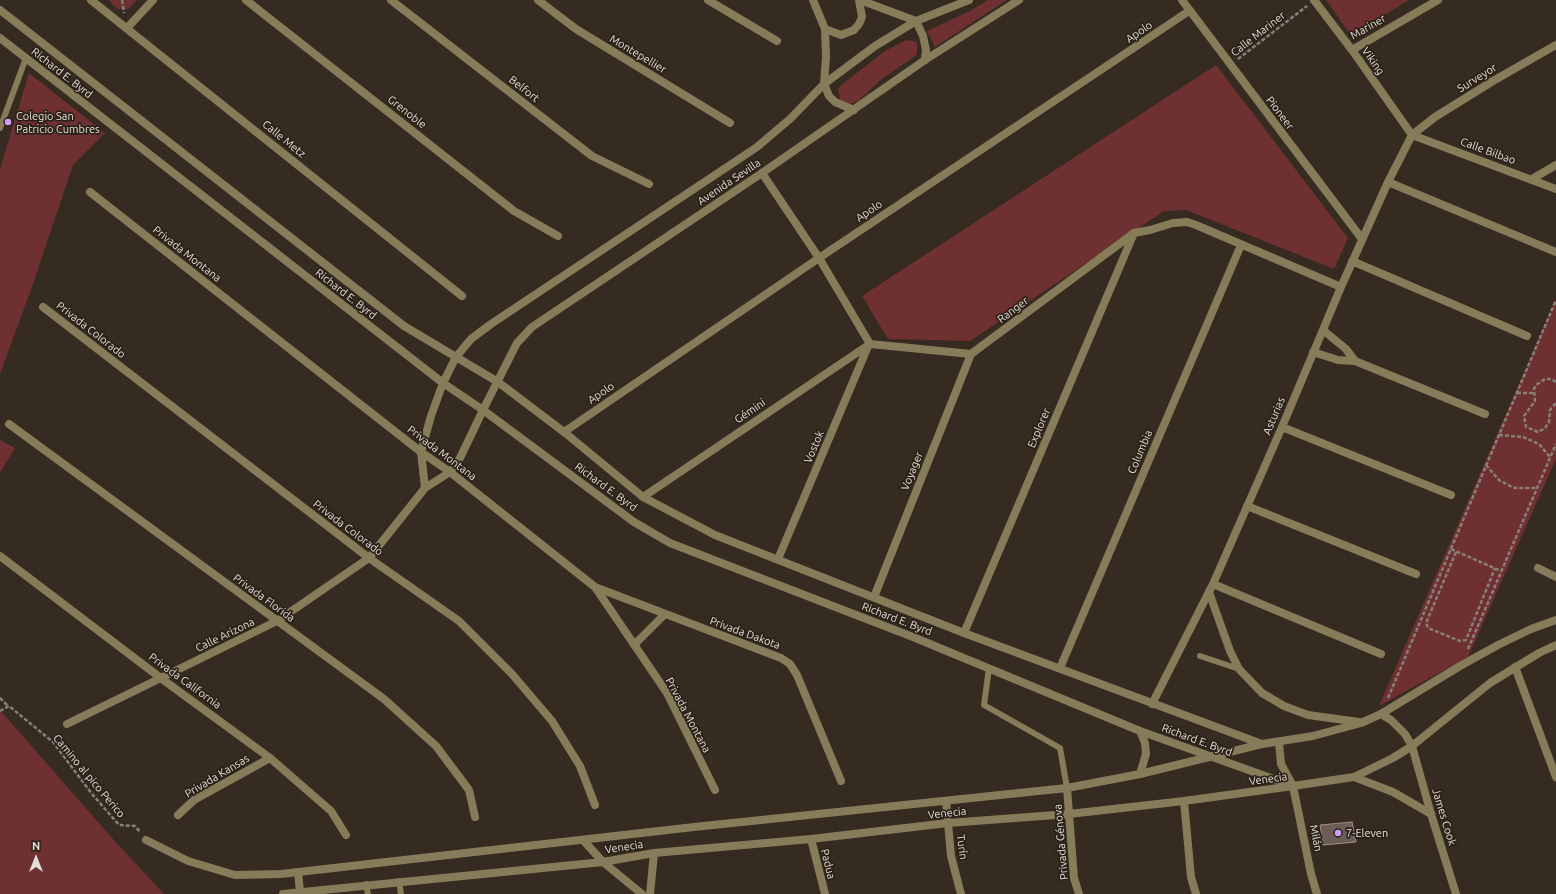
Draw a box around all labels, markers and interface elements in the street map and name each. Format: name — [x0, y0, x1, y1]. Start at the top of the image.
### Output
street label: Calle Mariner — [1228, 9, 1288, 59]
street label: Mariner — [1348, 12, 1388, 42]
street label: Apolo — [1123, 18, 1155, 46]
street label: Montepellier — [607, 32, 669, 76]
street label: Richard E. Byrd — [29, 45, 95, 101]
street label: Viking — [1359, 45, 1387, 77]
street label: Surveyor — [1455, 61, 1499, 95]
street label: Belfort — [506, 73, 542, 105]
street label: Grenoble — [385, 93, 429, 131]
street label: Pioneer — [1263, 94, 1297, 132]
place label: Colegio San Patricio Cumbres — [16, 109, 100, 135]
marker: Colegio San Patricio Cumbres — [3, 117, 13, 127]
street label: Calle Metz — [260, 118, 308, 160]
street label: Calle Bilbao — [1459, 135, 1517, 167]
street label: Avenida Sevilla — [695, 156, 763, 208]
street label: Apolo — [853, 197, 885, 225]
street label: Privada Montana — [150, 223, 224, 285]
street label: Richard E. Byrd — [313, 266, 379, 322]
street label: Ranger — [995, 294, 1031, 326]
street label: Privada Colorado — [54, 299, 128, 361]
street label: Apolo — [585, 379, 617, 407]
street label: Asturias — [1260, 395, 1288, 437]
street label: Gémini — [732, 396, 768, 426]
street label: Explorer — [1025, 406, 1053, 450]
street label: Privada Montana — [405, 423, 479, 483]
street label: Columbia — [1125, 428, 1155, 476]
street label: Vostok — [801, 429, 827, 465]
street label: Voyager — [898, 450, 926, 492]
street label: Richard E. Byrd — [572, 460, 640, 514]
street label: Privada Colorado — [310, 497, 386, 559]
street label: Privada Florida — [231, 571, 297, 625]
street label: Richard E. Byrd — [860, 600, 934, 638]
street label: Privada Dakota — [708, 614, 782, 652]
street label: Calle Arizona — [193, 615, 257, 655]
street label: Privada California — [146, 650, 224, 712]
street label: Privada Montana — [663, 675, 713, 755]
street label: Richard E. Byrd — [1160, 721, 1234, 759]
street label: Camino al pico Perico — [50, 732, 128, 820]
street label: Privada Kansas — [182, 752, 252, 800]
street label: Venecia — [1248, 770, 1288, 788]
street label: James Cook — [1429, 787, 1459, 847]
street label: Venecia — [927, 804, 967, 822]
street label: Privada Génova — [1051, 804, 1071, 880]
street label: Milán — [1307, 823, 1325, 853]
place label: 7-Eleven — [1346, 826, 1388, 840]
marker: 7-Eleven — [1333, 828, 1343, 838]
street label: Turín — [954, 834, 970, 860]
street label: Venecia — [604, 837, 644, 857]
north arrow — [16, 838, 56, 878]
text: N — [32, 840, 40, 852]
street label: Padua — [818, 848, 838, 880]

